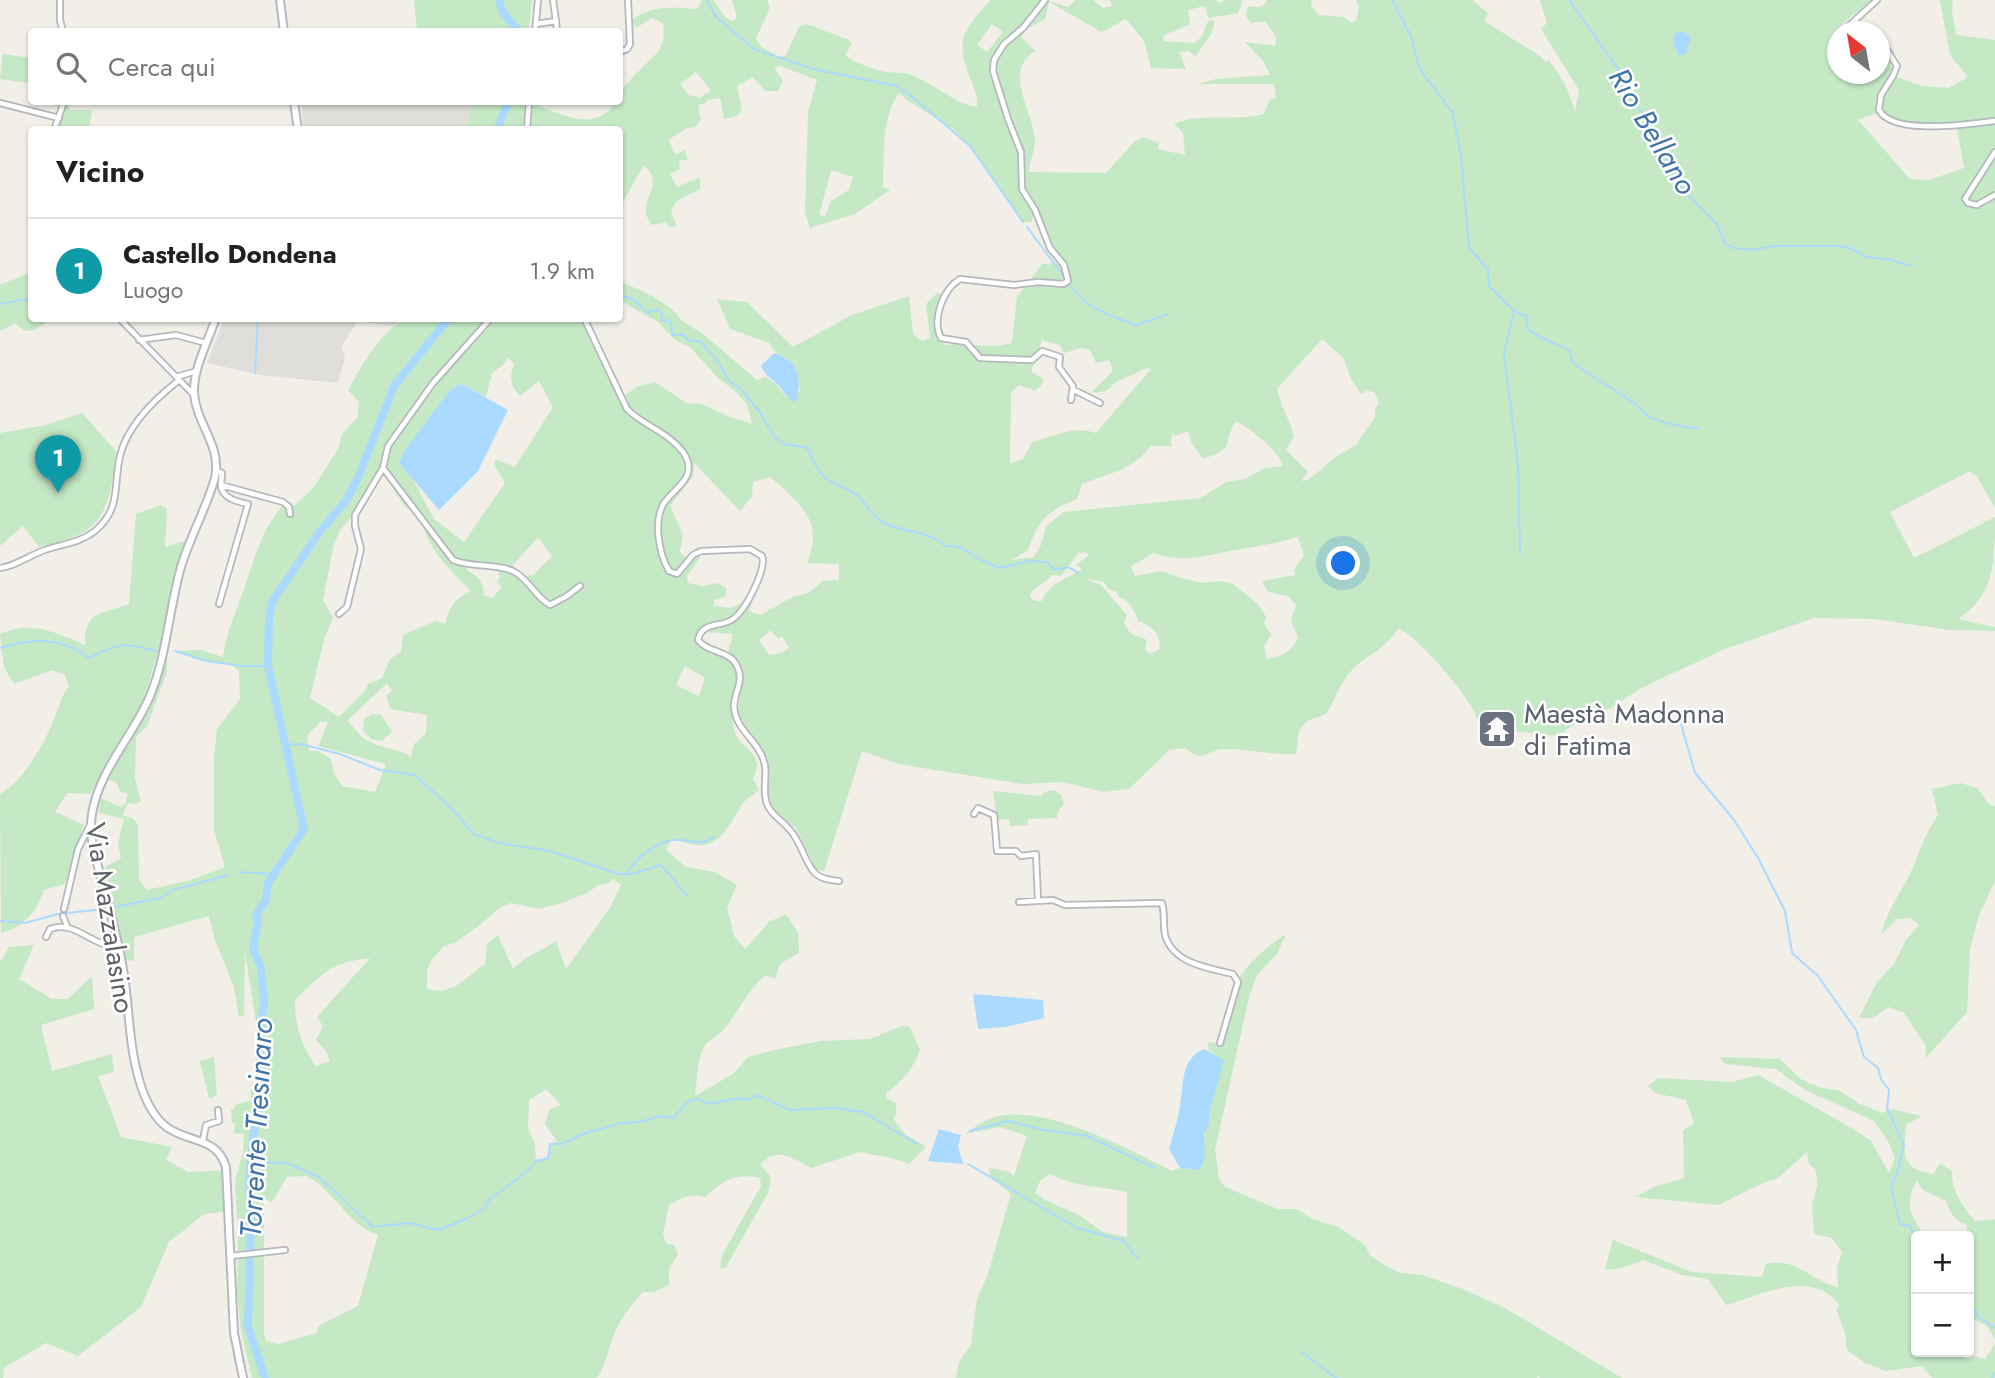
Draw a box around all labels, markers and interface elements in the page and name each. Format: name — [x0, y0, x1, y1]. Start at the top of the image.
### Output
north arrow — [1827, 21, 1890, 84]
search box — [28, 28, 623, 105]
icon: search — [52, 48, 90, 86]
text: Cerca qui — [108, 48, 216, 86]
water label: Rio Bellano — [1598, 59, 1708, 203]
text: Vicino — [56, 150, 144, 193]
text: Castello Dondena — [123, 235, 337, 273]
text: 1 — [73, 254, 85, 288]
text: 1.9 km — [530, 254, 595, 288]
text: Luogo — [123, 273, 183, 307]
pin: 1 — [35, 435, 81, 493]
your location — [1326, 546, 1360, 580]
place label: Maestà Madonna di Fatima — [1524, 693, 1725, 766]
temple icon: Maestà Madonna di Fatima — [1476, 708, 1518, 750]
street label: Via Mazzalasino — [75, 820, 145, 1016]
water label: Torrente Tresinaro — [229, 1017, 283, 1239]
map controls — [1911, 1231, 1974, 1357]
button: + — [1911, 1231, 1974, 1294]
button: − — [1911, 1294, 1974, 1357]

